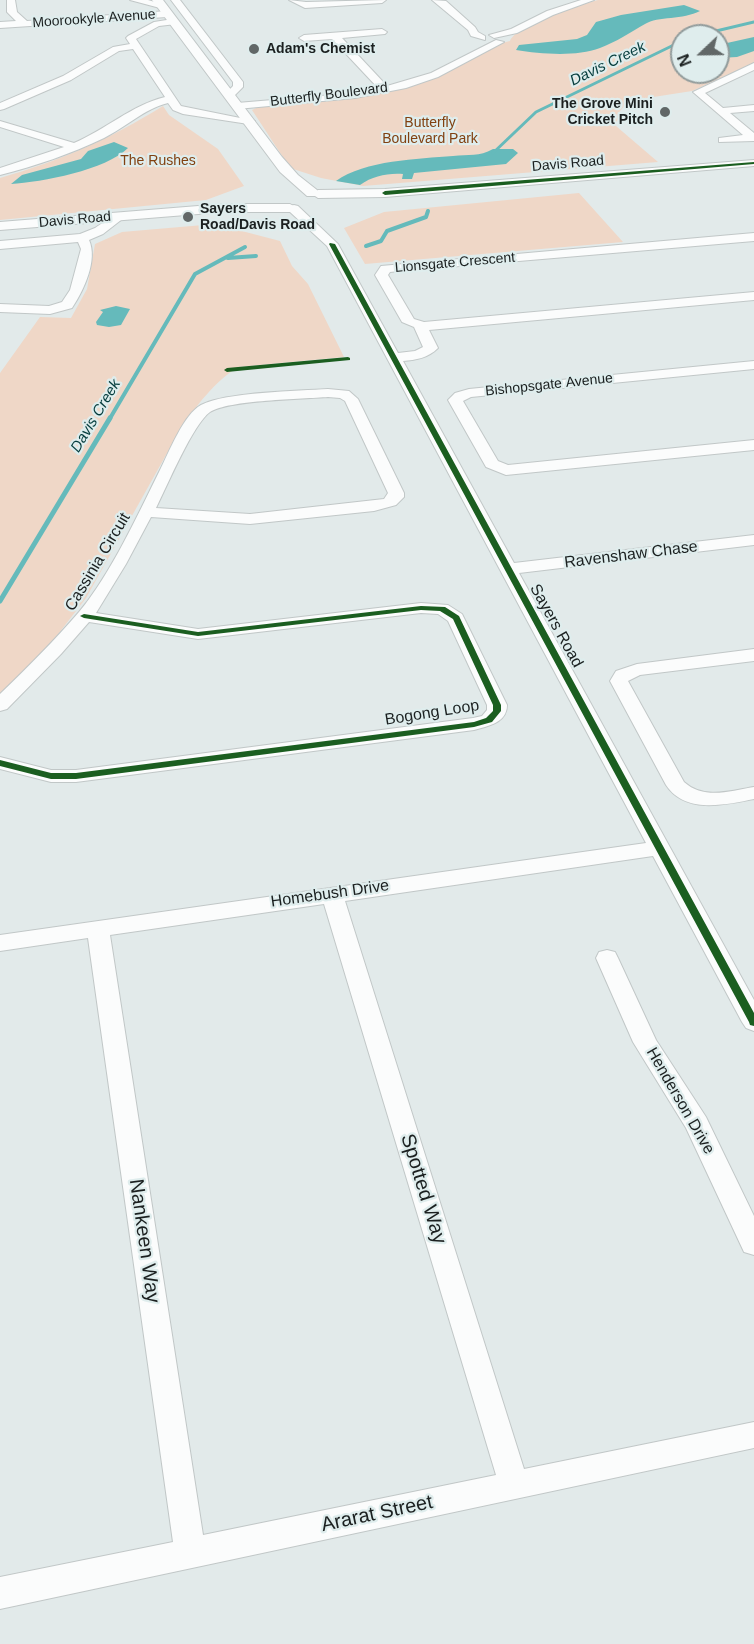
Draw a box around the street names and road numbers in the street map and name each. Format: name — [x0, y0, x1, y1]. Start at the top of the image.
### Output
street label: Moorookyle Avenue — [32, 6, 156, 32]
street label: Butterfly Boulevard — [269, 79, 389, 111]
street label: Davis Road — [531, 152, 605, 176]
street label: Davis Road — [38, 208, 112, 232]
street label: Lionsgate Crescent — [394, 249, 516, 277]
street label: Bishopsgate Avenue — [484, 370, 614, 400]
street label: Cassinia Circuit — [61, 509, 135, 615]
street label: Ravenshaw Chase — [563, 537, 699, 573]
street label: Sayers Road — [525, 581, 587, 671]
street label: Bogong Loop — [383, 696, 481, 730]
street label: Homebush Drive — [270, 876, 390, 912]
street label: Henderson Drive — [642, 1044, 718, 1158]
street label: Spotted Way — [395, 1131, 451, 1247]
street label: Nankeen Way — [123, 1178, 165, 1304]
street label: Ararat Street — [319, 1490, 435, 1538]

